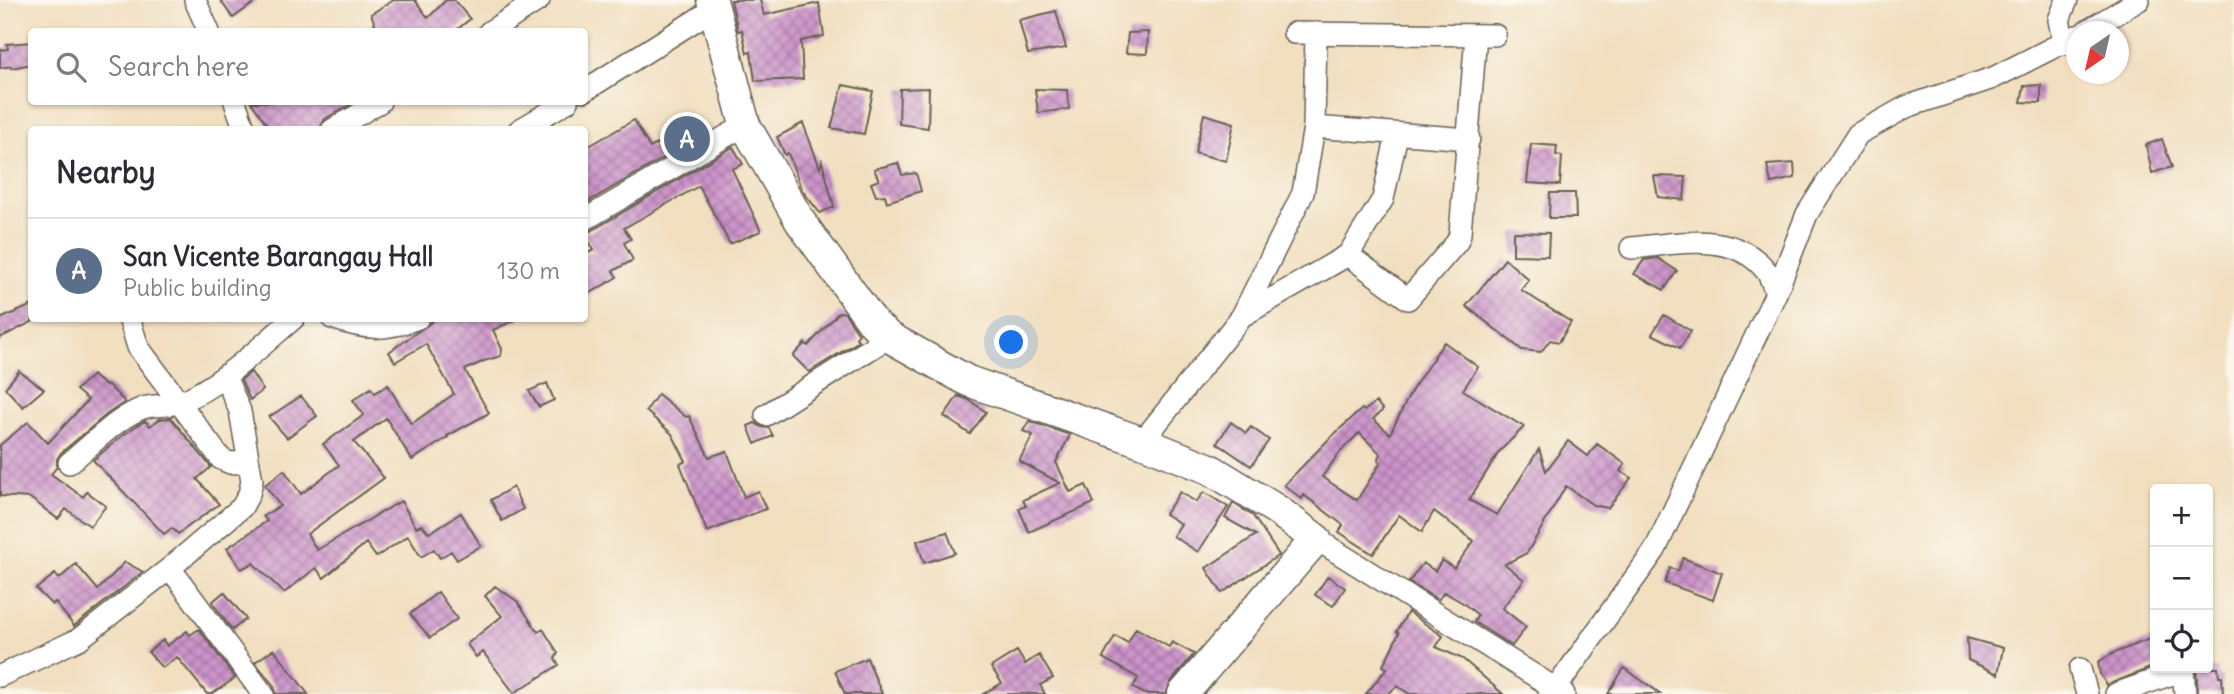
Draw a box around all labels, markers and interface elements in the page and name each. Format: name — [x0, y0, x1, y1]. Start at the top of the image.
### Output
north arrow — [2066, 21, 2129, 84]
search box — [28, 28, 588, 105]
icon: search — [52, 48, 90, 86]
text: Search here — [108, 50, 249, 83]
pin: A — [664, 113, 710, 165]
text: Nearby — [56, 153, 156, 191]
text: San Vicente Barangay Hall — [123, 240, 433, 273]
text: A — [72, 256, 86, 285]
text: 130 m — [497, 256, 560, 285]
text: Public building — [123, 273, 272, 302]
your location — [994, 325, 1028, 359]
map controls — [2150, 484, 2213, 673]
button: + — [2150, 484, 2213, 547]
button: − — [2150, 547, 2213, 610]
button: locate — [2150, 610, 2213, 673]

